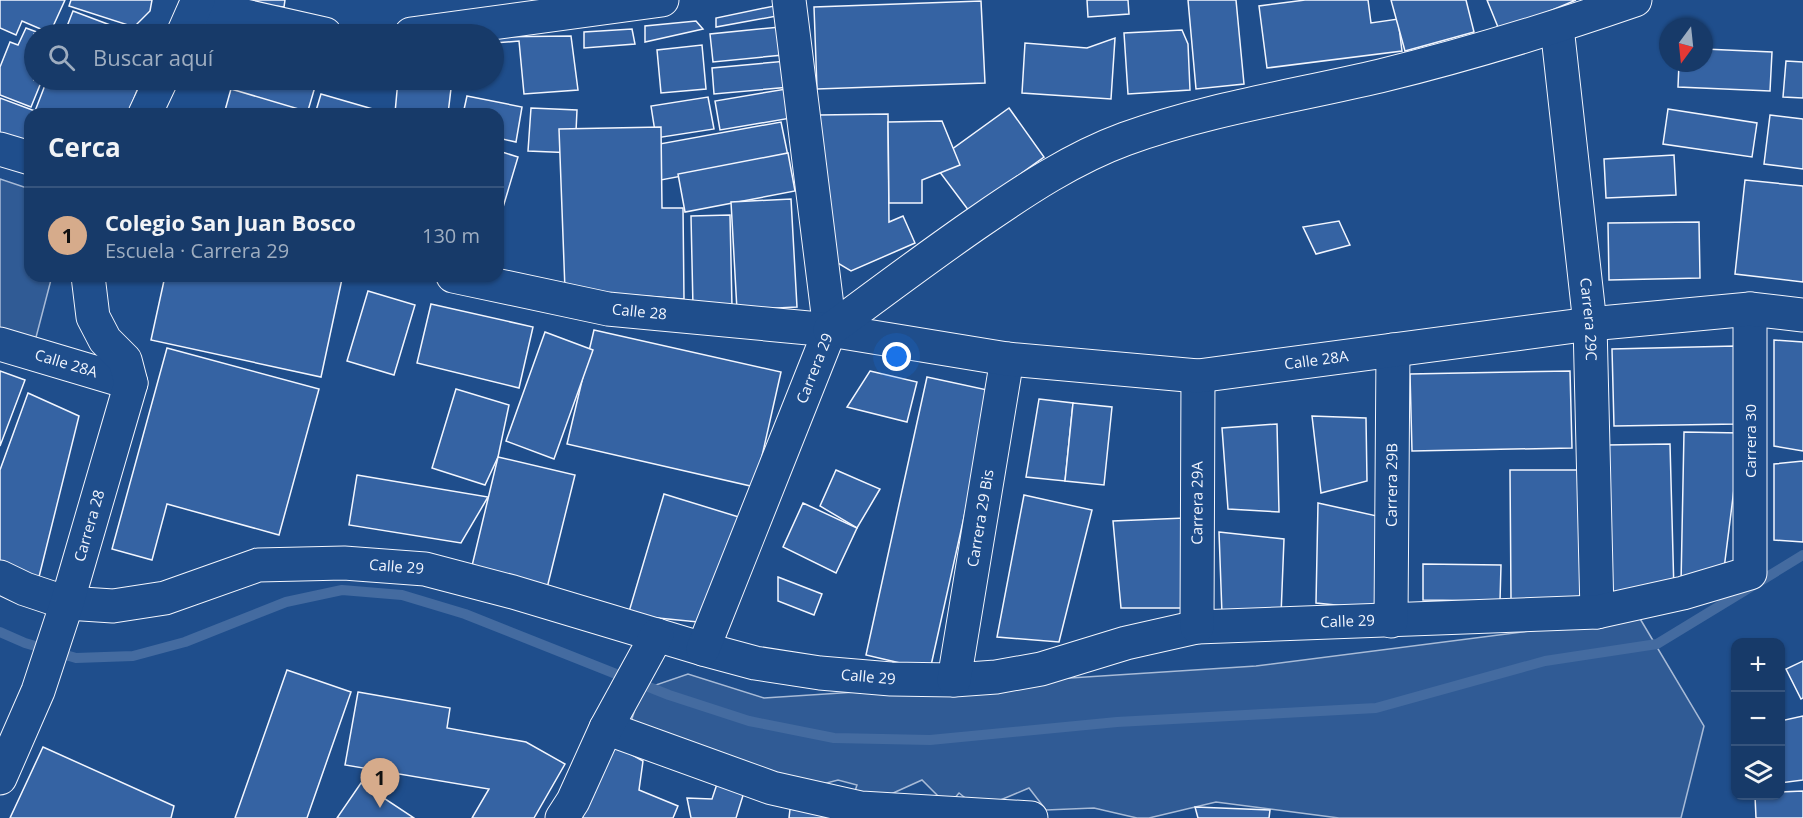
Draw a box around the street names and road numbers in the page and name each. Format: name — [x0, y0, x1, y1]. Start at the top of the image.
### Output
street label: Carrera 29C — [1576, 276, 1602, 361]
street label: Calle 28 — [611, 298, 668, 324]
street label: Carrera 29 — [791, 330, 837, 406]
street label: Calle 28A — [33, 344, 101, 382]
street label: Calle 28A — [1283, 345, 1350, 373]
street label: Carrera 30 — [1740, 404, 1760, 478]
street label: Carrera 29B — [1381, 443, 1401, 527]
street label: Carrera 29A — [1186, 461, 1207, 545]
street label: Carrera 29 Bis — [962, 468, 998, 568]
street label: Carrera 28 — [69, 487, 108, 564]
street label: Calle 29 — [368, 554, 425, 578]
street label: Calle 29 — [1320, 609, 1375, 631]
street label: Calle 29 — [840, 664, 896, 688]

